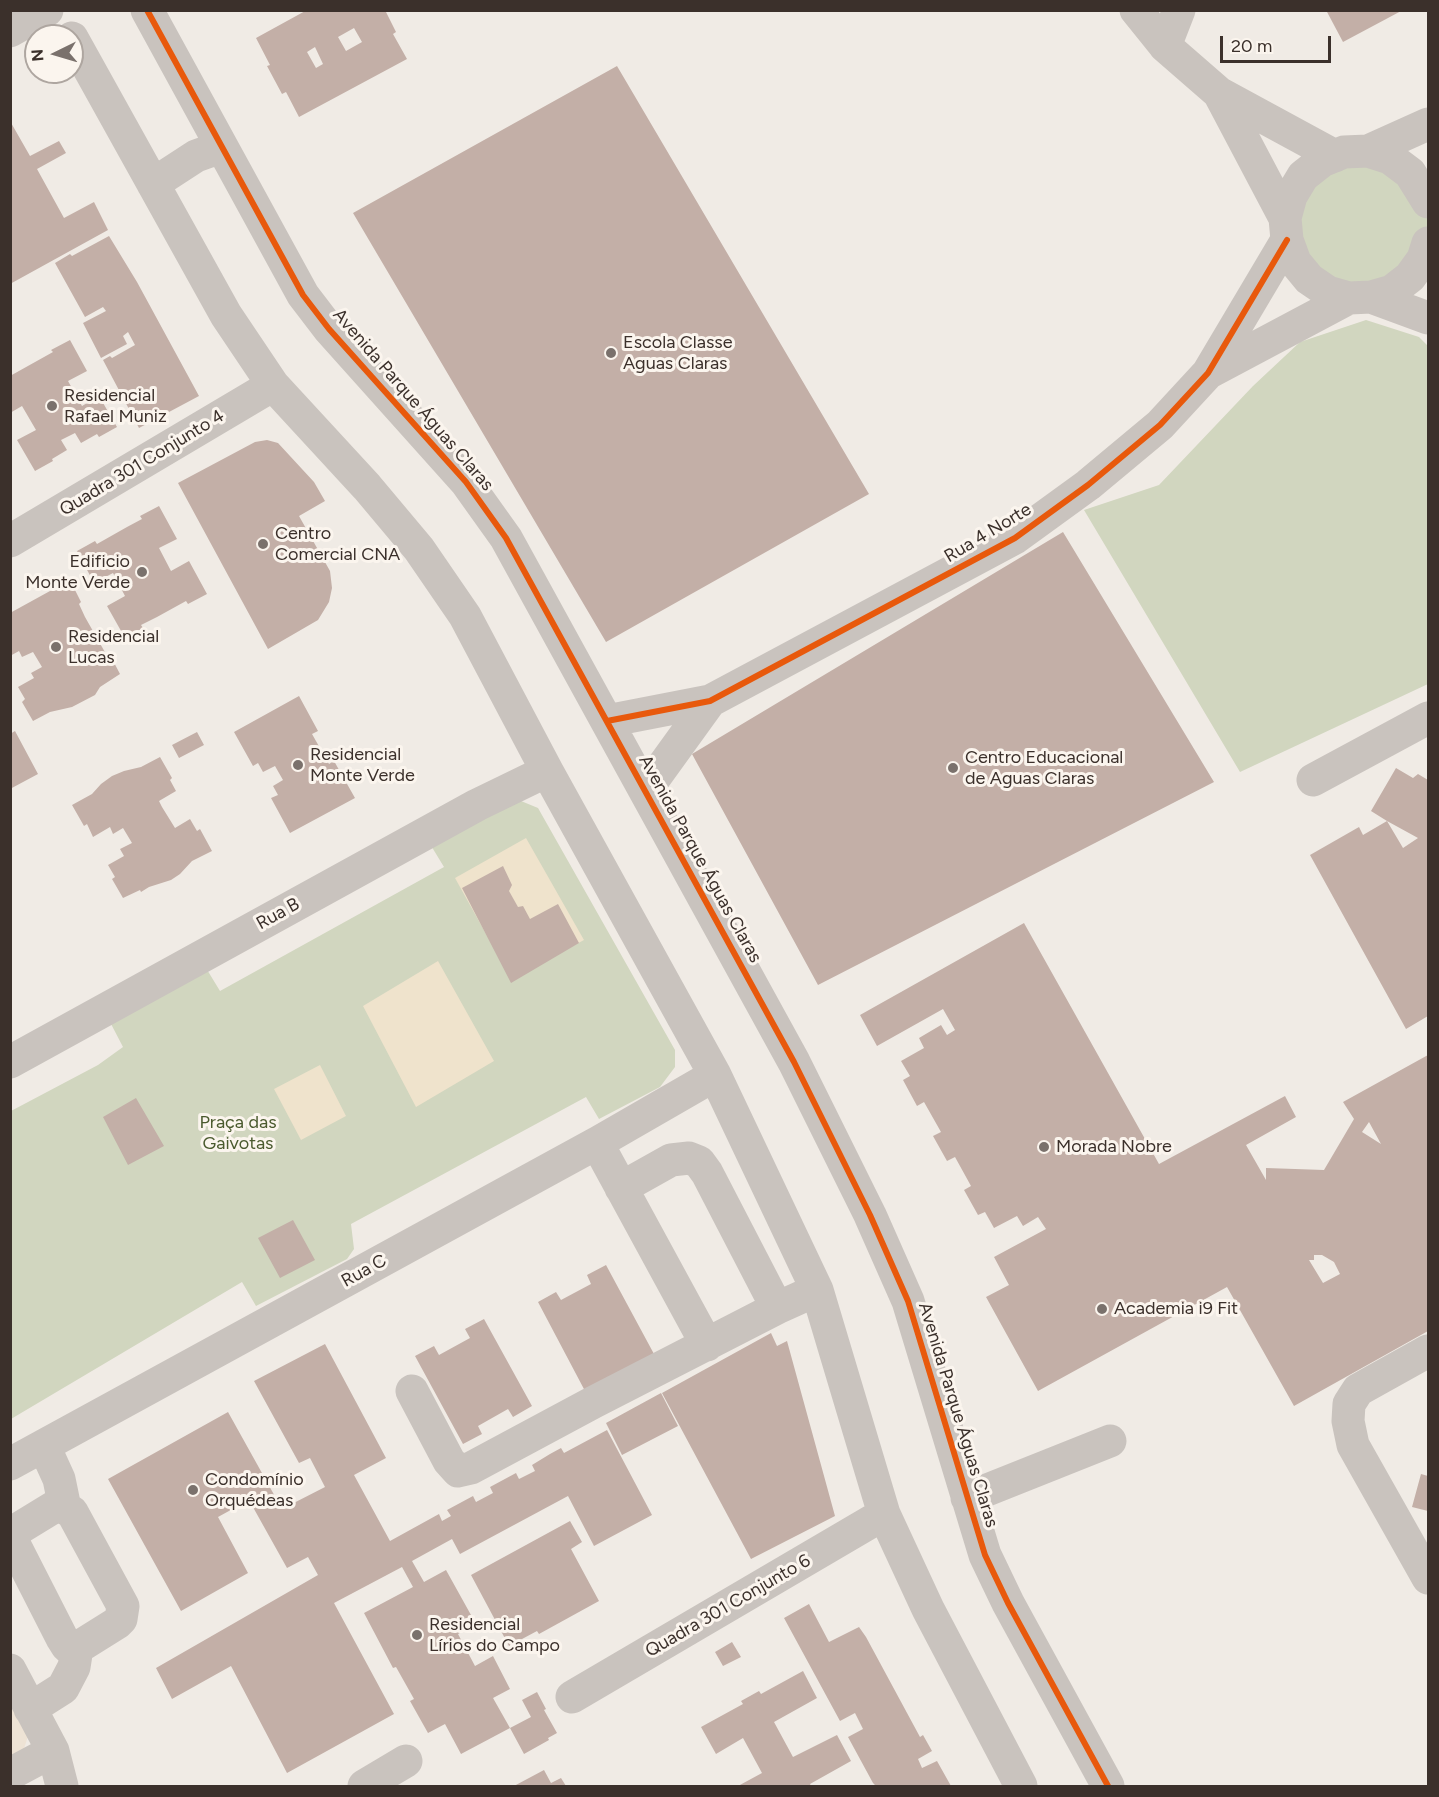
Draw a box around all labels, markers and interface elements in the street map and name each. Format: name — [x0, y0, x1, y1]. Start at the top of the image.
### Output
north arrow — [24, 24, 84, 84]
scale bar — [1223, 24, 1334, 62]
text: 20 m — [1231, 35, 1272, 57]
text: N — [28, 48, 48, 62]
street label: Avenida Parque Águas Claras — [328, 305, 498, 495]
place label: Escola Classe Aguas Claras — [623, 332, 733, 374]
marker: Escola Classe Aguas Claras — [604, 346, 618, 360]
place label: Residencial Rafael Muniz — [64, 385, 167, 428]
marker: Residencial Rafael Muniz — [45, 399, 59, 413]
street label: Quadra 301 Conjunto 4 — [56, 405, 228, 521]
street label: Rua 4 Norte — [941, 499, 1035, 567]
place label: Centro Comercial CNA — [275, 523, 400, 566]
marker: Centro Comercial CNA — [256, 537, 270, 551]
place label: Edificio Monte Verde — [25, 551, 130, 594]
marker: Edificio Monte Verde — [135, 565, 149, 579]
place label: Residencial Lucas — [68, 626, 159, 668]
marker: Residencial Lucas — [49, 640, 63, 654]
place label: Residencial Monte Verde — [310, 744, 415, 786]
place label: Centro Educacional de Aguas Claras — [965, 747, 1123, 789]
street label: Avenida Parque Águas Claras — [634, 751, 766, 967]
marker: Residencial Monte Verde — [291, 758, 305, 772]
marker: Centro Educacional de Aguas Claras — [946, 761, 960, 775]
street label: Rua B — [253, 893, 303, 935]
park label: Praça das Gaivotas — [199, 1112, 277, 1154]
place label: Morada Nobre — [1056, 1136, 1172, 1158]
marker: Morada Nobre — [1037, 1140, 1051, 1154]
street label: Rua C — [338, 1250, 390, 1292]
place label: Academia i9 Fit — [1114, 1298, 1238, 1320]
street label: Avenida Parque Águas Claras — [913, 1300, 1003, 1530]
marker: Academia i9 Fit — [1095, 1302, 1109, 1316]
place label: Condomínio Orquédeas — [205, 1469, 304, 1512]
marker: Condomínio Orquédeas — [186, 1483, 200, 1497]
street label: Quadra 301 Conjunto 6 — [642, 1550, 814, 1662]
place label: Residencial Lírios do Campo — [429, 1614, 560, 1656]
marker: Residencial Lírios do Campo — [410, 1628, 424, 1642]

